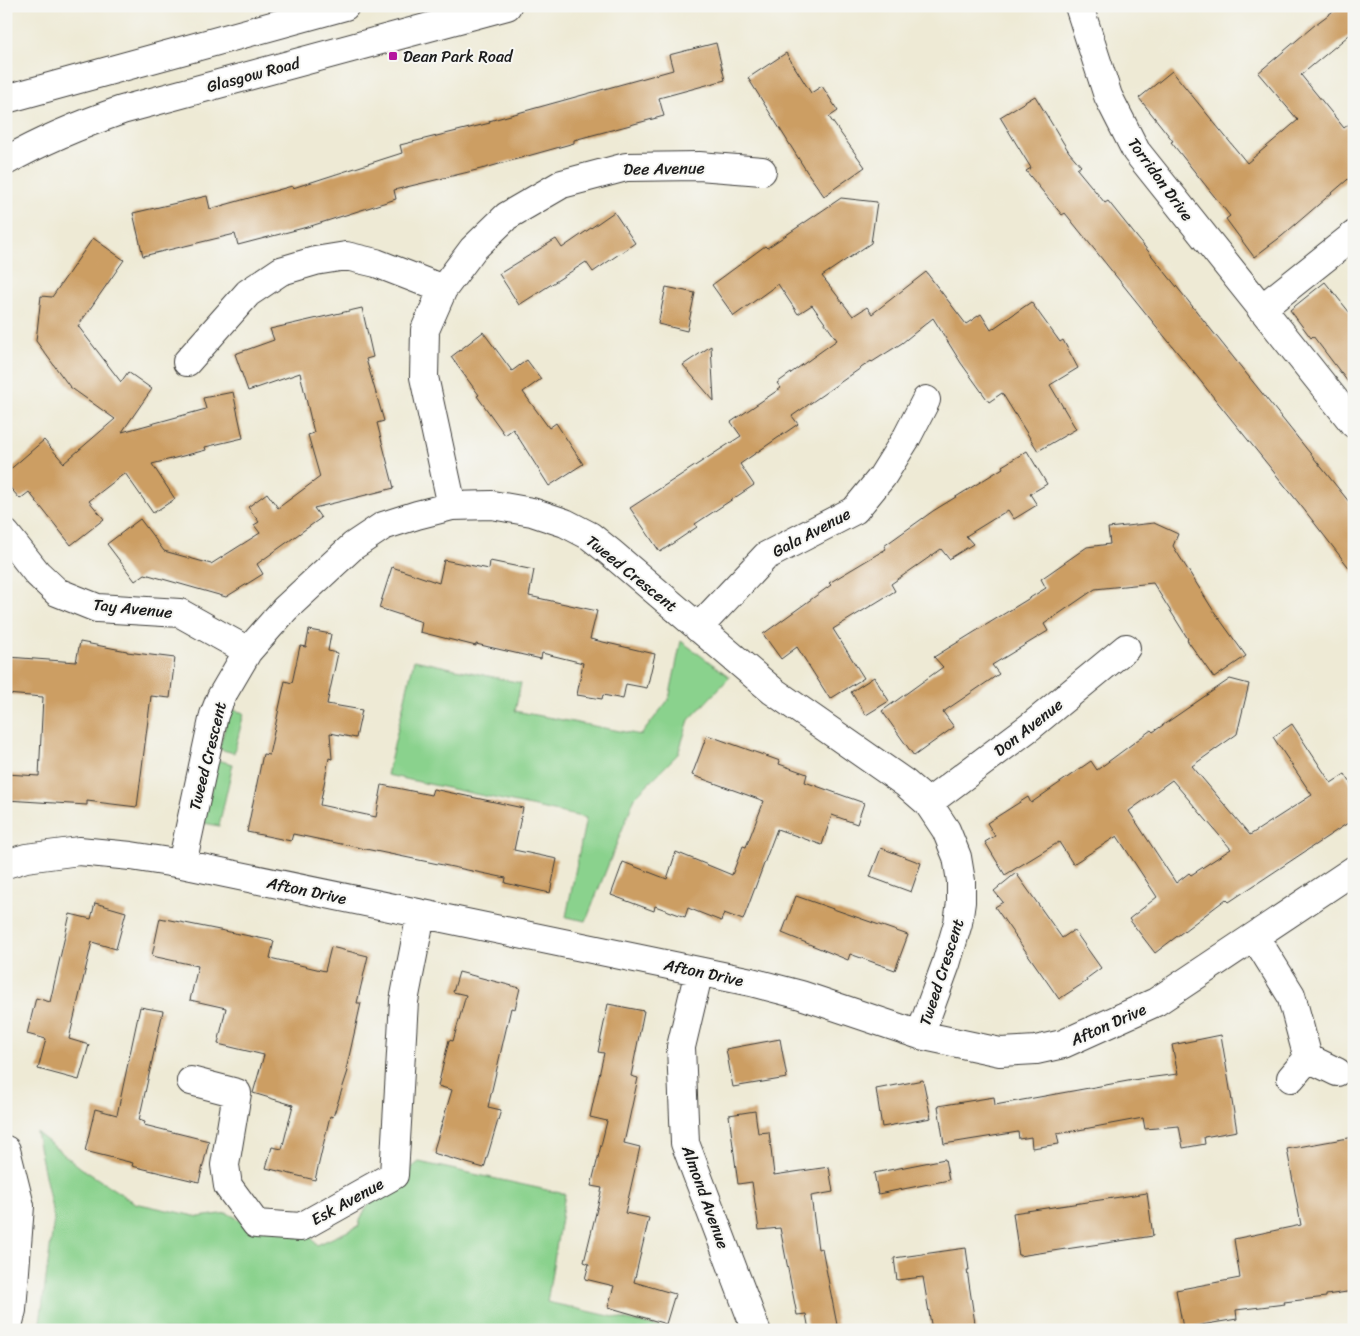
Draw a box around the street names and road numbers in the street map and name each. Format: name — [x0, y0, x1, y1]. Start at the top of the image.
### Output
street label: Glasgow Road — [203, 48, 304, 101]
street label: Torridon Drive — [1120, 131, 1201, 228]
street label: Dee Avenue — [623, 153, 705, 184]
street label: Gala Avenue — [767, 499, 856, 565]
street label: Tweed Crescent — [579, 527, 684, 620]
street label: Tay Avenue — [92, 590, 174, 627]
street label: Don Avenue — [987, 691, 1070, 764]
street label: Tweed Crescent — [180, 699, 235, 814]
street label: Afton Drive — [263, 868, 350, 913]
street label: Tweed Crescent — [911, 915, 972, 1029]
street label: Afton Drive — [660, 950, 747, 995]
street label: Afton Drive — [1065, 995, 1151, 1055]
street label: Almond Avenue — [673, 1140, 738, 1253]
street label: Esk Avenue — [305, 1169, 389, 1233]

